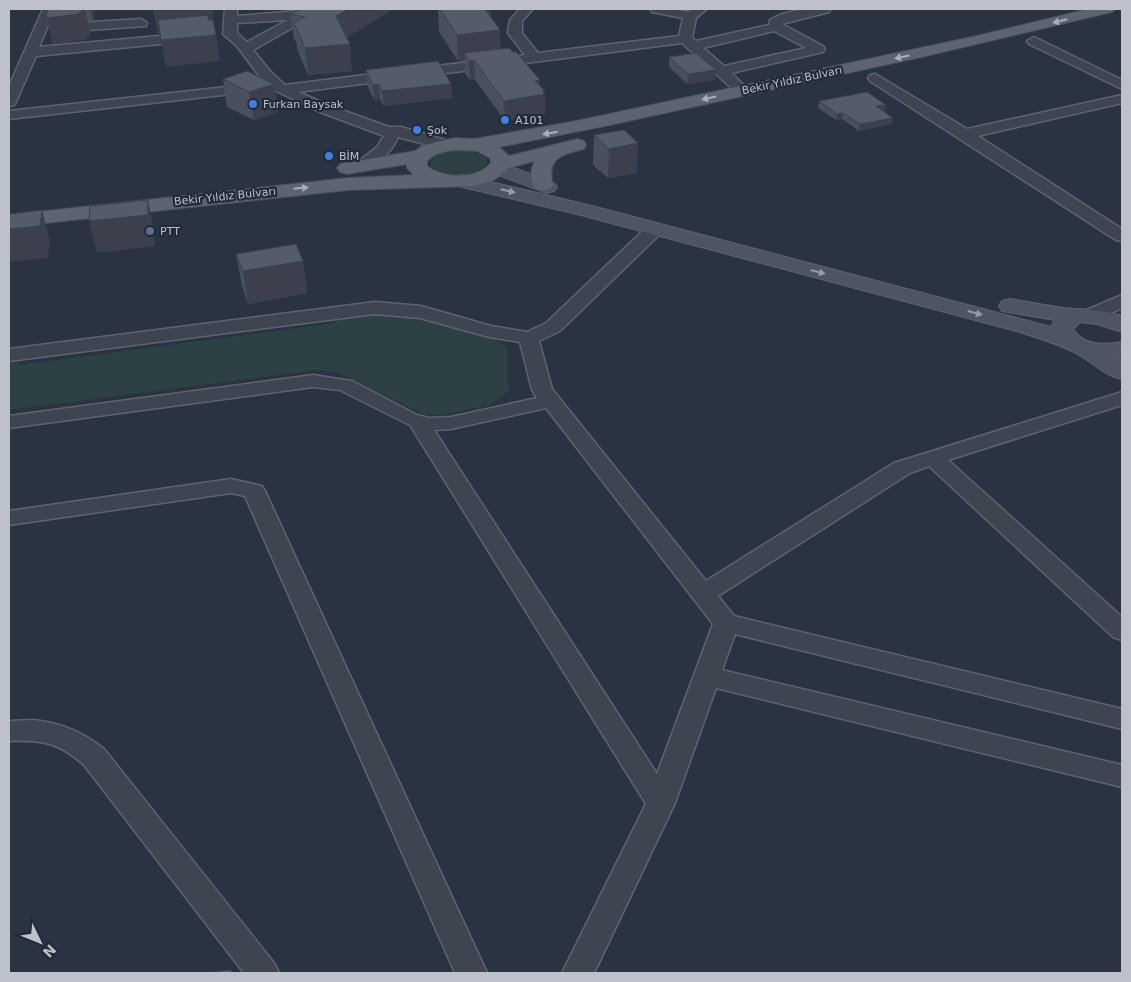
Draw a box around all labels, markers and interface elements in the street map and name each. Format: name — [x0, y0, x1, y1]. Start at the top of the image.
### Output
one-way arrow — [1053, 17, 1068, 25]
one-way arrow — [894, 53, 909, 61]
street label: Bekir Yıldız Bulvarı — [741, 63, 843, 97]
one-way arrow — [701, 94, 716, 102]
marker: Furkan Baysak — [247, 98, 259, 110]
place label: Furkan Baysak — [263, 98, 344, 111]
marker: A101 — [499, 114, 511, 126]
place label: A101 — [515, 114, 544, 127]
marker: Şok — [411, 124, 423, 136]
place label: Şok — [427, 124, 448, 137]
one-way arrow — [542, 129, 557, 137]
marker: BİM — [323, 150, 335, 162]
place label: BİM — [339, 150, 359, 163]
one-way arrow — [293, 184, 309, 192]
street label: Bekir Yıldız Bulvarı — [173, 185, 277, 208]
one-way arrow — [501, 187, 516, 195]
marker: PTT — [144, 225, 156, 237]
place label: PTT — [160, 225, 180, 238]
one-way arrow — [811, 268, 826, 276]
one-way arrow — [968, 310, 983, 318]
north arrow — [15, 917, 65, 967]
text: N — [40, 941, 59, 961]

